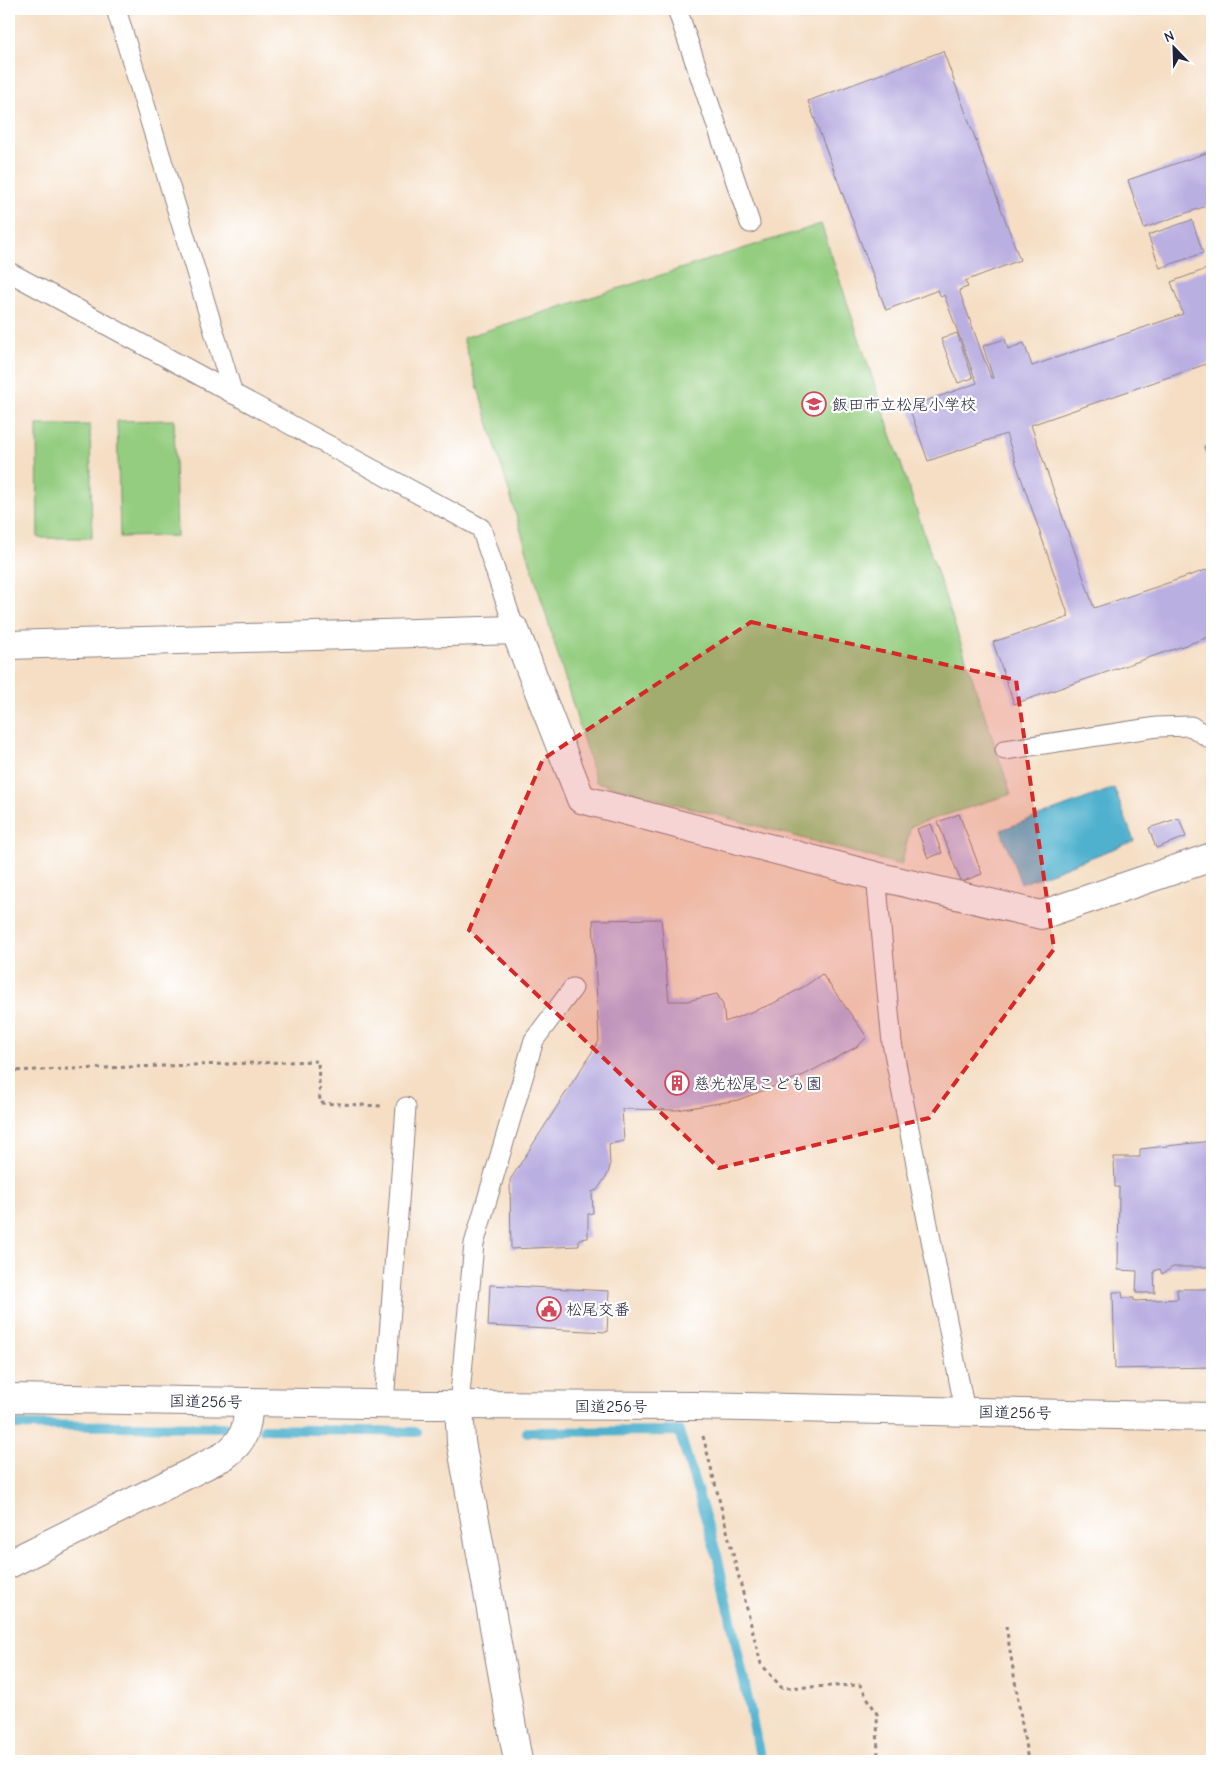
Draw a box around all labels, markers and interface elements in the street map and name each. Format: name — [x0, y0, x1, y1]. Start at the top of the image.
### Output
north arrow — [1148, 22, 1198, 72]
text: N — [1162, 27, 1177, 46]
school or university icon: 飯田市立松尾小学校 — [801, 391, 827, 417]
place label: 飯田市立松尾小学校 — [832, 396, 976, 414]
building icon: 慈光松尾こども園 — [664, 1070, 690, 1096]
place label: 慈光松尾こども園 — [694, 1075, 822, 1093]
public building icon: 松尾交番 — [536, 1296, 562, 1322]
place label: 松尾交番 — [566, 1301, 630, 1319]
street label: 国道256号 — [169, 1392, 243, 1412]
street label: 国道256号 — [574, 1398, 648, 1416]
street label: 国道256号 — [978, 1403, 1052, 1423]

